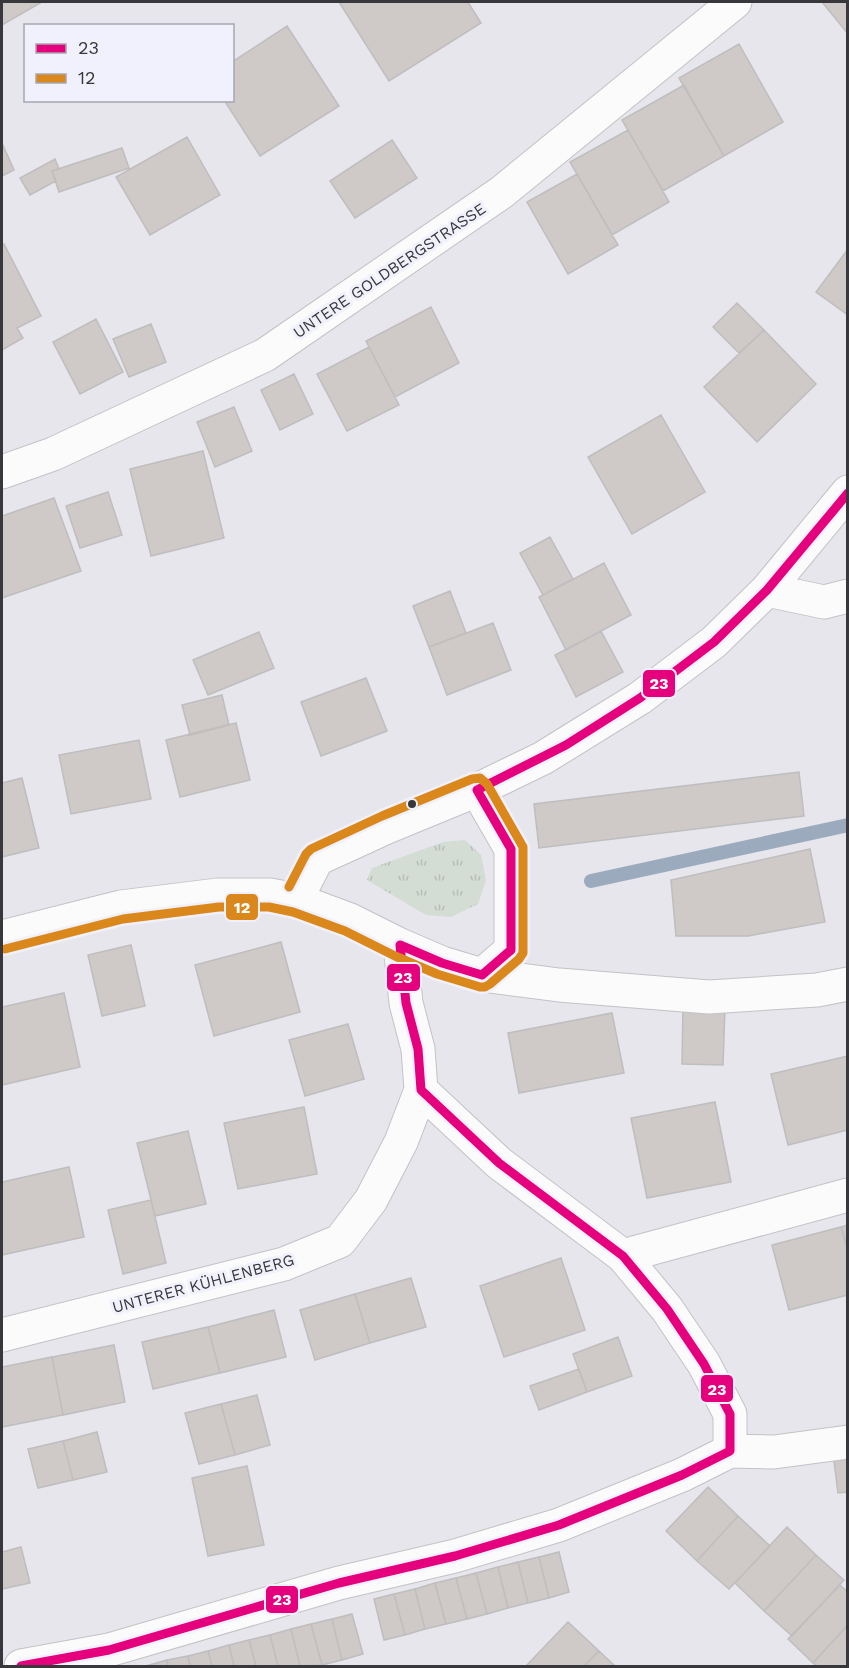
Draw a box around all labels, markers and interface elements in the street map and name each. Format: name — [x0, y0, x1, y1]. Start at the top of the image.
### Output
legend — [24, 24, 234, 102]
text: 23 — [78, 37, 99, 58]
text: 12 — [78, 67, 96, 88]
street label: UNTERE GOLDBERGSTRASSE — [289, 199, 489, 342]
line badge: 23 — [642, 669, 676, 698]
text: 23 — [649, 674, 669, 693]
unlabelled marker — [406, 798, 418, 810]
line badge: 12 — [225, 893, 259, 921]
text: 12 — [234, 898, 250, 917]
line badge: 23 — [386, 963, 421, 992]
text: 23 — [393, 968, 413, 987]
street label: UNTERER KÜHLENBERG — [110, 1250, 296, 1317]
line badge: 23 — [700, 1374, 734, 1403]
text: 23 — [707, 1380, 727, 1399]
line badge: 23 — [265, 1585, 299, 1614]
text: 23 — [272, 1590, 292, 1609]

